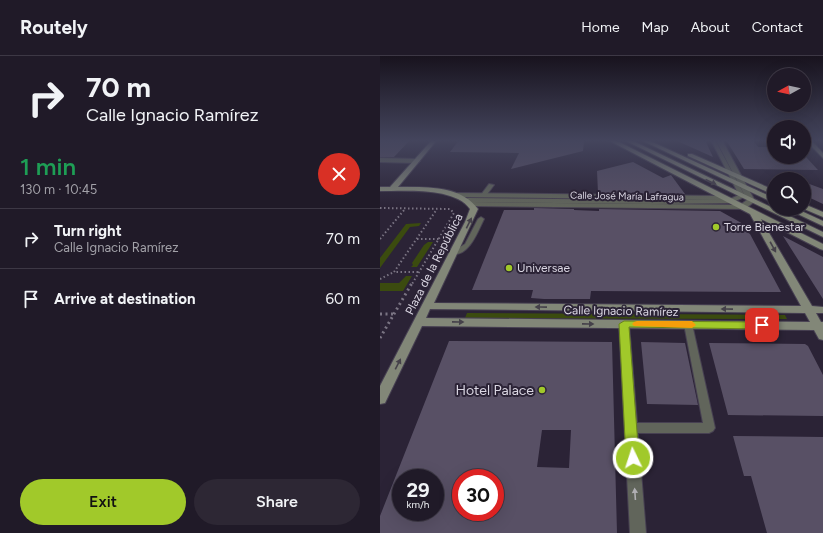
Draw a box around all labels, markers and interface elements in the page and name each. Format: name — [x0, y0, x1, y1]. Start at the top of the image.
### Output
text: Routely — [20, 16, 88, 39]
text: Home — [581, 19, 620, 36]
text: Map — [642, 19, 669, 36]
text: About — [691, 19, 730, 36]
text: Contact — [752, 19, 803, 36]
north arrow — [767, 68, 811, 112]
map controls — [767, 68, 811, 216]
text: 70 m — [86, 70, 151, 104]
icon: right — [20, 72, 72, 124]
text: Calle Ignacio Ramírez — [86, 104, 259, 126]
button: sound — [767, 120, 811, 164]
text: 1 min — [20, 152, 76, 181]
button: close — [318, 153, 360, 195]
button: search — [767, 172, 811, 216]
one-way arrow — [706, 179, 717, 185]
text: 130 m · 10:45 — [20, 182, 97, 197]
street label: Calle José María Lafragua — [570, 189, 684, 203]
street label: Plaza de la República — [402, 211, 466, 317]
one-way arrow — [466, 217, 472, 229]
place label: Torre Bienestar — [724, 220, 805, 234]
text: Turn right — [54, 222, 122, 240]
marker: Torre Bienestar — [711, 222, 721, 232]
icon: right — [20, 228, 42, 250]
text: 70 m — [326, 230, 360, 248]
text: Calle Ignacio Ramírez — [54, 240, 179, 255]
one-way arrow — [769, 241, 776, 253]
place label: Universae — [517, 261, 570, 275]
marker: Universae — [504, 263, 514, 273]
icon: arrive — [20, 288, 42, 310]
text: Arrive at destination — [54, 290, 195, 308]
text: 60 m — [325, 290, 360, 308]
street label: Calle Ignacio Ramírez — [563, 303, 679, 319]
one-way arrow — [534, 304, 547, 310]
one-way arrow — [720, 306, 733, 312]
pin — [745, 308, 779, 342]
icon: arrive — [751, 314, 773, 336]
one-way arrow — [452, 319, 465, 325]
one-way arrow — [582, 321, 595, 327]
one-way arrow — [394, 358, 401, 370]
place label: Hotel Palace — [455, 382, 534, 399]
marker: Hotel Palace — [537, 385, 547, 395]
position arrow — [612, 437, 654, 479]
speed limit sign: 30 — [452, 469, 504, 521]
text: 29 — [406, 478, 430, 502]
button: Exit — [20, 479, 186, 525]
button: Share — [194, 479, 360, 525]
one-way arrow — [632, 488, 639, 500]
text: km/h — [407, 498, 429, 511]

